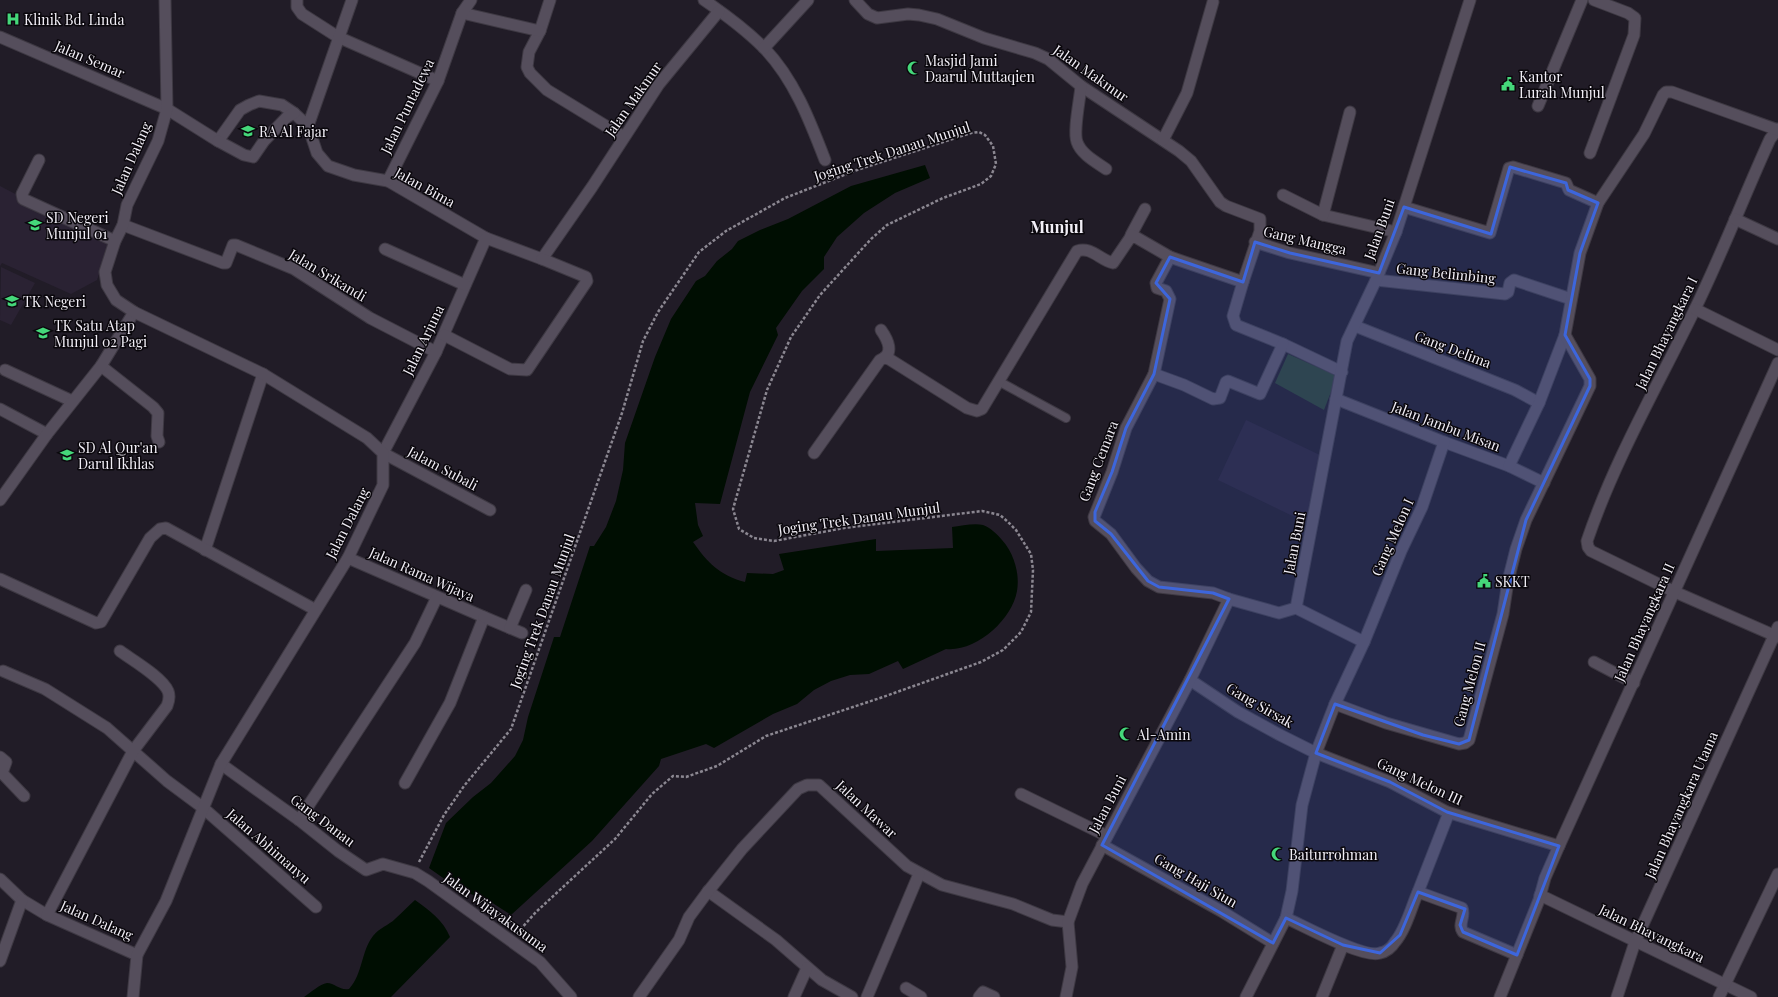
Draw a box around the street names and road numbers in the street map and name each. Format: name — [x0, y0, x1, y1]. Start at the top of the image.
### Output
street label: Jalan Semar — [51, 35, 129, 83]
street label: Jalan Makmur — [1049, 40, 1133, 106]
street label: Jalan Puntadewa — [375, 55, 438, 158]
street label: Jalan Makmur — [600, 57, 666, 141]
street label: Joging Trek Danau Munjul — [810, 117, 973, 186]
street label: Jalan Dalang — [106, 118, 156, 198]
street label: Jalan Bima — [391, 162, 459, 211]
street label: Jalan Buni — [1359, 196, 1399, 263]
street label: Gang Mangga — [1262, 221, 1348, 259]
street label: Jalan Srikandi — [285, 244, 370, 306]
street label: Gang Belimbing — [1395, 258, 1497, 288]
street label: Jalan Bhayangkara I — [1630, 273, 1702, 393]
street label: Jalan Arjuna — [397, 302, 448, 379]
street label: Gang Delima — [1412, 326, 1494, 372]
street label: Jalan Jambu Misan — [1388, 396, 1504, 456]
street label: Gang Cemara — [1074, 418, 1122, 504]
street label: Jalam Subali — [404, 441, 481, 494]
street label: Jalan Dalang — [320, 484, 373, 563]
street label: Gang Melon I — [1366, 495, 1418, 579]
street label: Joging Trek Danau Munjul — [776, 497, 941, 539]
street label: Jalan Buni — [1278, 510, 1309, 577]
street label: Joging Trek Danau Munjul — [505, 531, 579, 692]
street label: Jalan Rama Wijaya — [365, 542, 478, 606]
street label: Jalan Bhayangkara II — [1609, 560, 1679, 685]
street label: Gang Melon II — [1448, 639, 1490, 729]
street label: Gang Sirsak — [1223, 678, 1297, 732]
street label: Jalan Bhayangkara Utama — [1640, 728, 1722, 883]
street label: Gang Melon III — [1374, 753, 1466, 809]
street label: Jalan Buni — [1083, 772, 1130, 837]
street label: Jalan Mawar — [832, 775, 902, 843]
street label: Gang Danau — [287, 789, 359, 851]
street label: Jalan Abhimanyu — [222, 804, 315, 888]
street label: Gang Haji Siun — [1151, 849, 1241, 912]
street label: Jalan Wijayakusuma — [439, 867, 552, 956]
street label: Jalan Dalang — [57, 895, 137, 945]
street label: Jalan Bhayangkara — [1595, 899, 1708, 967]

